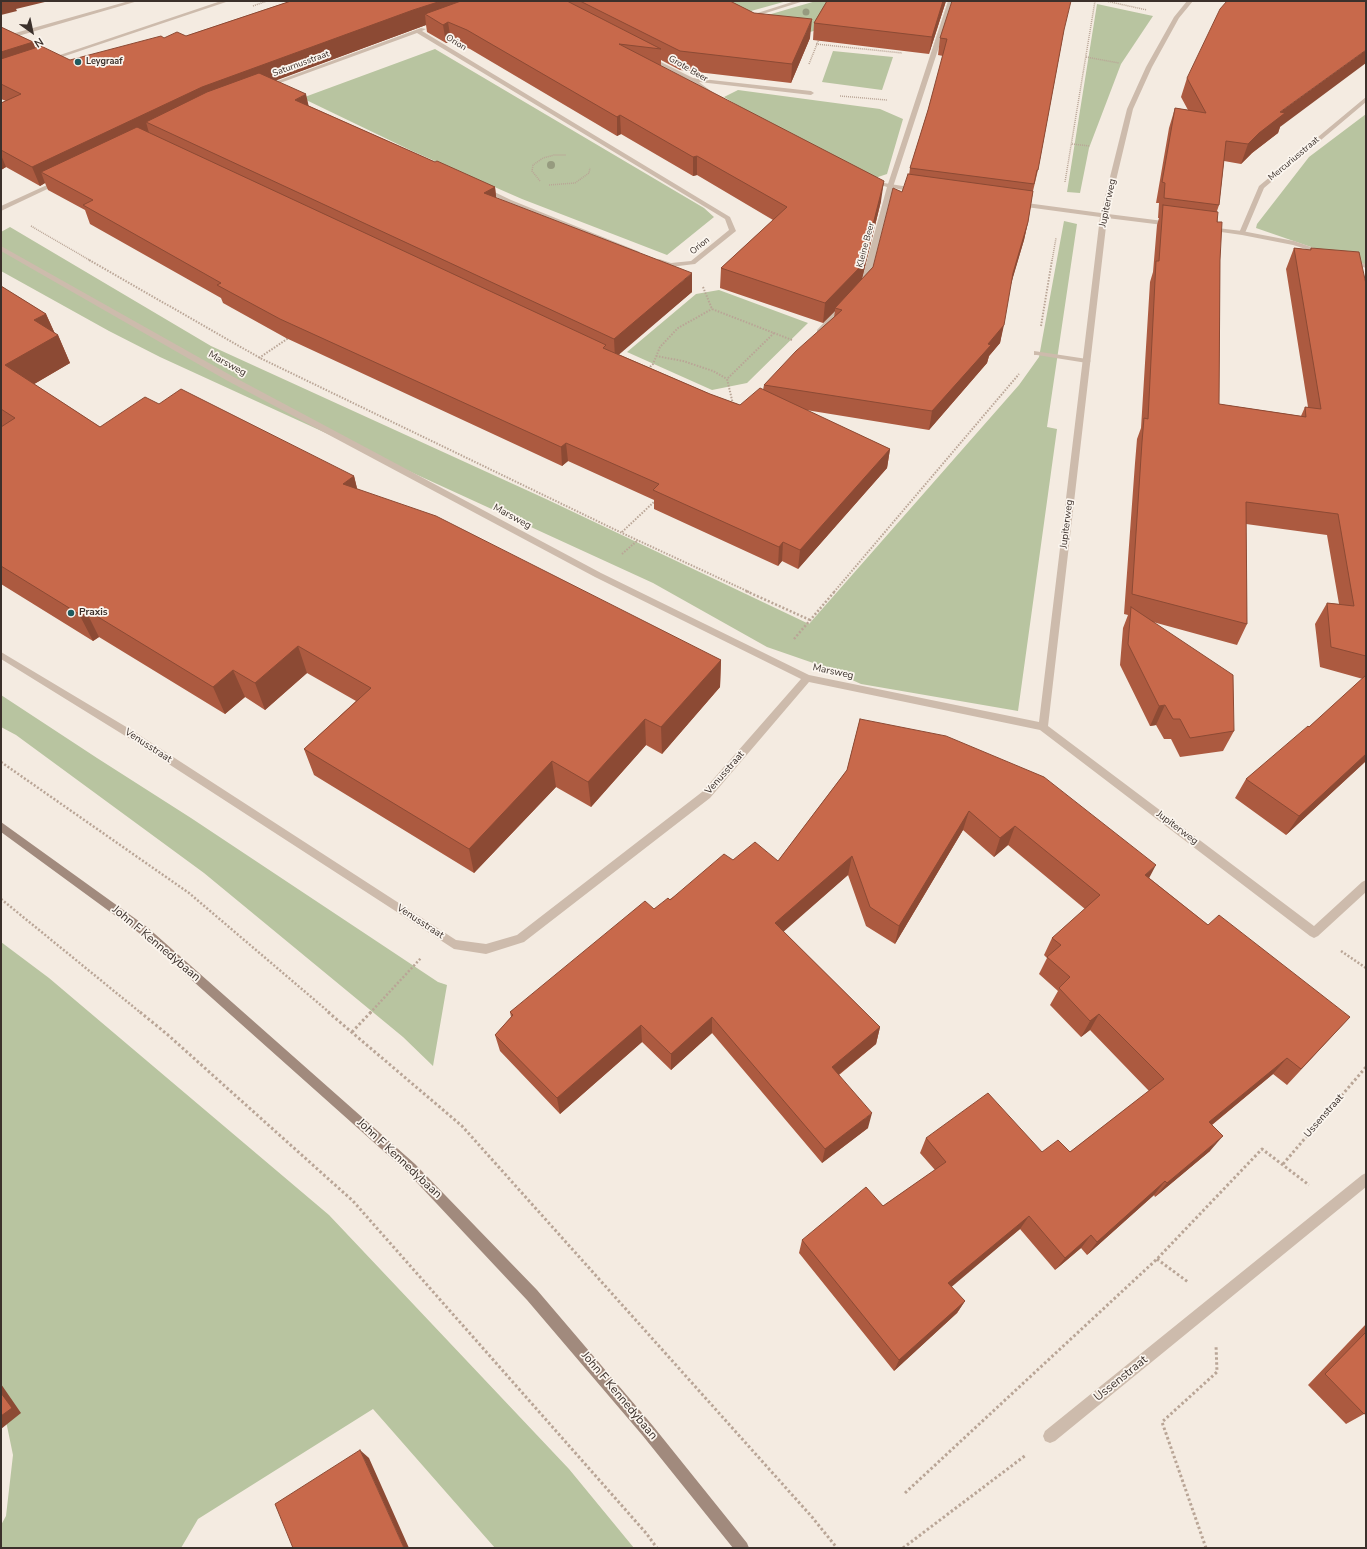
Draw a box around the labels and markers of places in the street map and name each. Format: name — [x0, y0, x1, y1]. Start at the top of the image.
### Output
marker: Leygraaf — [73, 57, 83, 67]
place label: Leygraaf — [86, 57, 123, 67]
place label: Praxis — [79, 607, 108, 619]
marker: Praxis — [66, 608, 76, 618]

